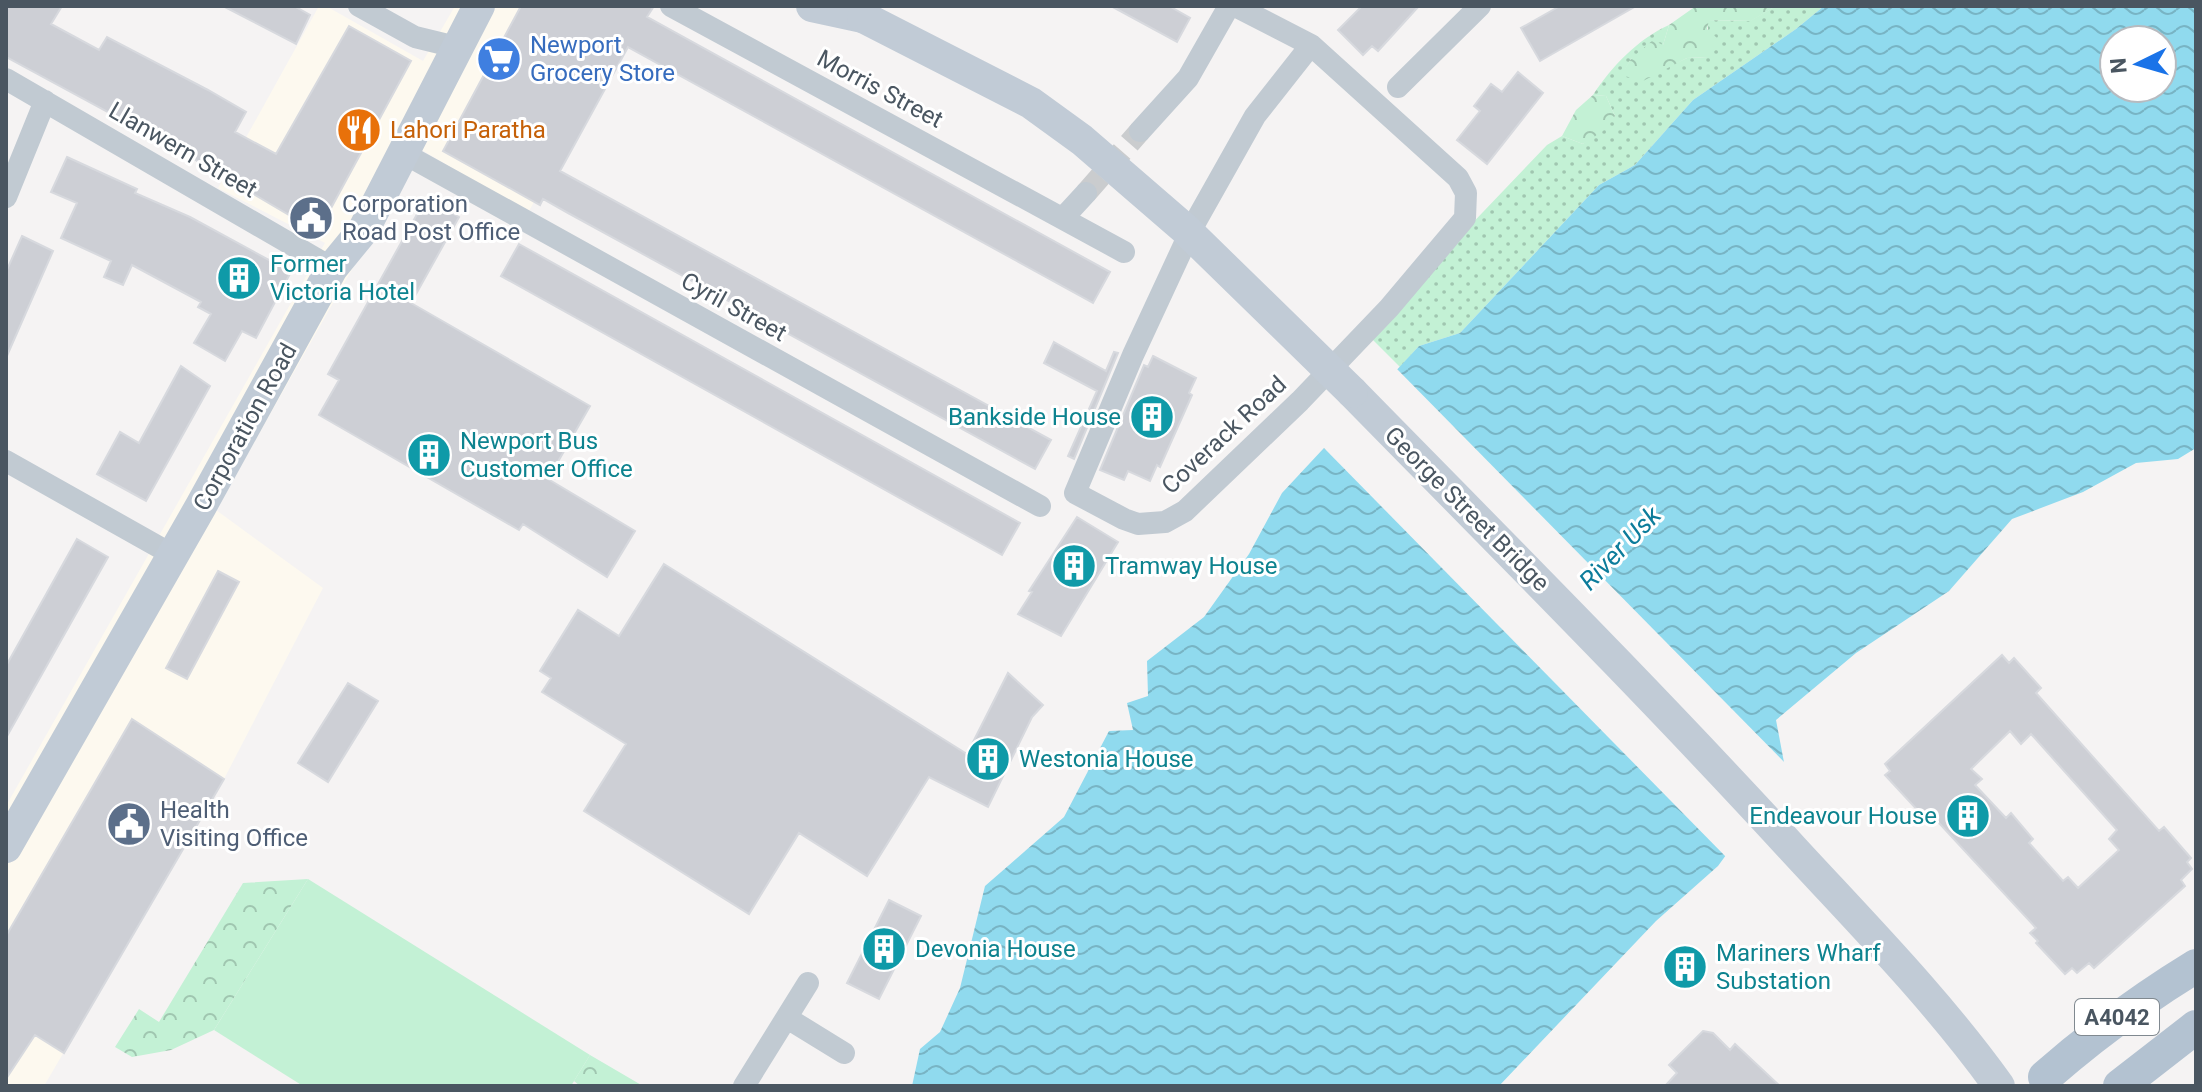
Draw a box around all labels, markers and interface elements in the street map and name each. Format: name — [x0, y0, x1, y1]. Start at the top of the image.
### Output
north arrow — [2098, 24, 2178, 104]
place label: Newport Grocery Store — [530, 31, 675, 87]
supermarket icon: Newport Grocery Store — [475, 35, 523, 83]
street label: Morris Street — [812, 44, 948, 134]
text: N — [2105, 57, 2132, 75]
street label: Llanwern Street — [104, 96, 262, 204]
restaurant icon: Lahori Paratha — [335, 106, 383, 154]
place label: Lahori Paratha — [390, 116, 546, 144]
place label: Corporation Road Post Office — [342, 190, 520, 246]
public building icon: Corporation Road Post Office — [287, 194, 335, 242]
place label: Former Victoria Hotel — [270, 250, 415, 306]
building icon: Former Victoria Hotel — [215, 254, 263, 302]
street label: Cyril Street — [676, 267, 792, 347]
street label: Corporation Road — [187, 338, 303, 516]
street label: Coverack Road — [1156, 370, 1292, 500]
building icon: Bankside House — [1128, 393, 1176, 441]
place label: Bankside House — [948, 403, 1121, 431]
street label: George Street Bridge — [1379, 421, 1555, 597]
place label: Newport Bus Customer Office — [460, 427, 633, 483]
building icon: Newport Bus Customer Office — [405, 431, 453, 479]
water label: River Usk — [1573, 499, 1668, 596]
building icon: Tramway House — [1050, 542, 1098, 590]
place label: Tramway House — [1105, 552, 1278, 580]
building icon: Westonia House — [964, 735, 1012, 783]
place label: Westonia House — [1019, 745, 1194, 773]
building icon: Endeavour House — [1944, 792, 1992, 840]
place label: Health Visiting Office — [160, 796, 308, 852]
public building icon: Health Visiting Office — [105, 800, 153, 848]
place label: Endeavour House — [1749, 802, 1937, 830]
building icon: Devonia House — [860, 925, 908, 973]
place label: Devonia House — [915, 935, 1076, 963]
place label: Mariners Wharf Substation — [1716, 939, 1881, 995]
building icon: Mariners Wharf Substation — [1661, 943, 1709, 991]
road number: A4042 — [2075, 999, 2159, 1035]

